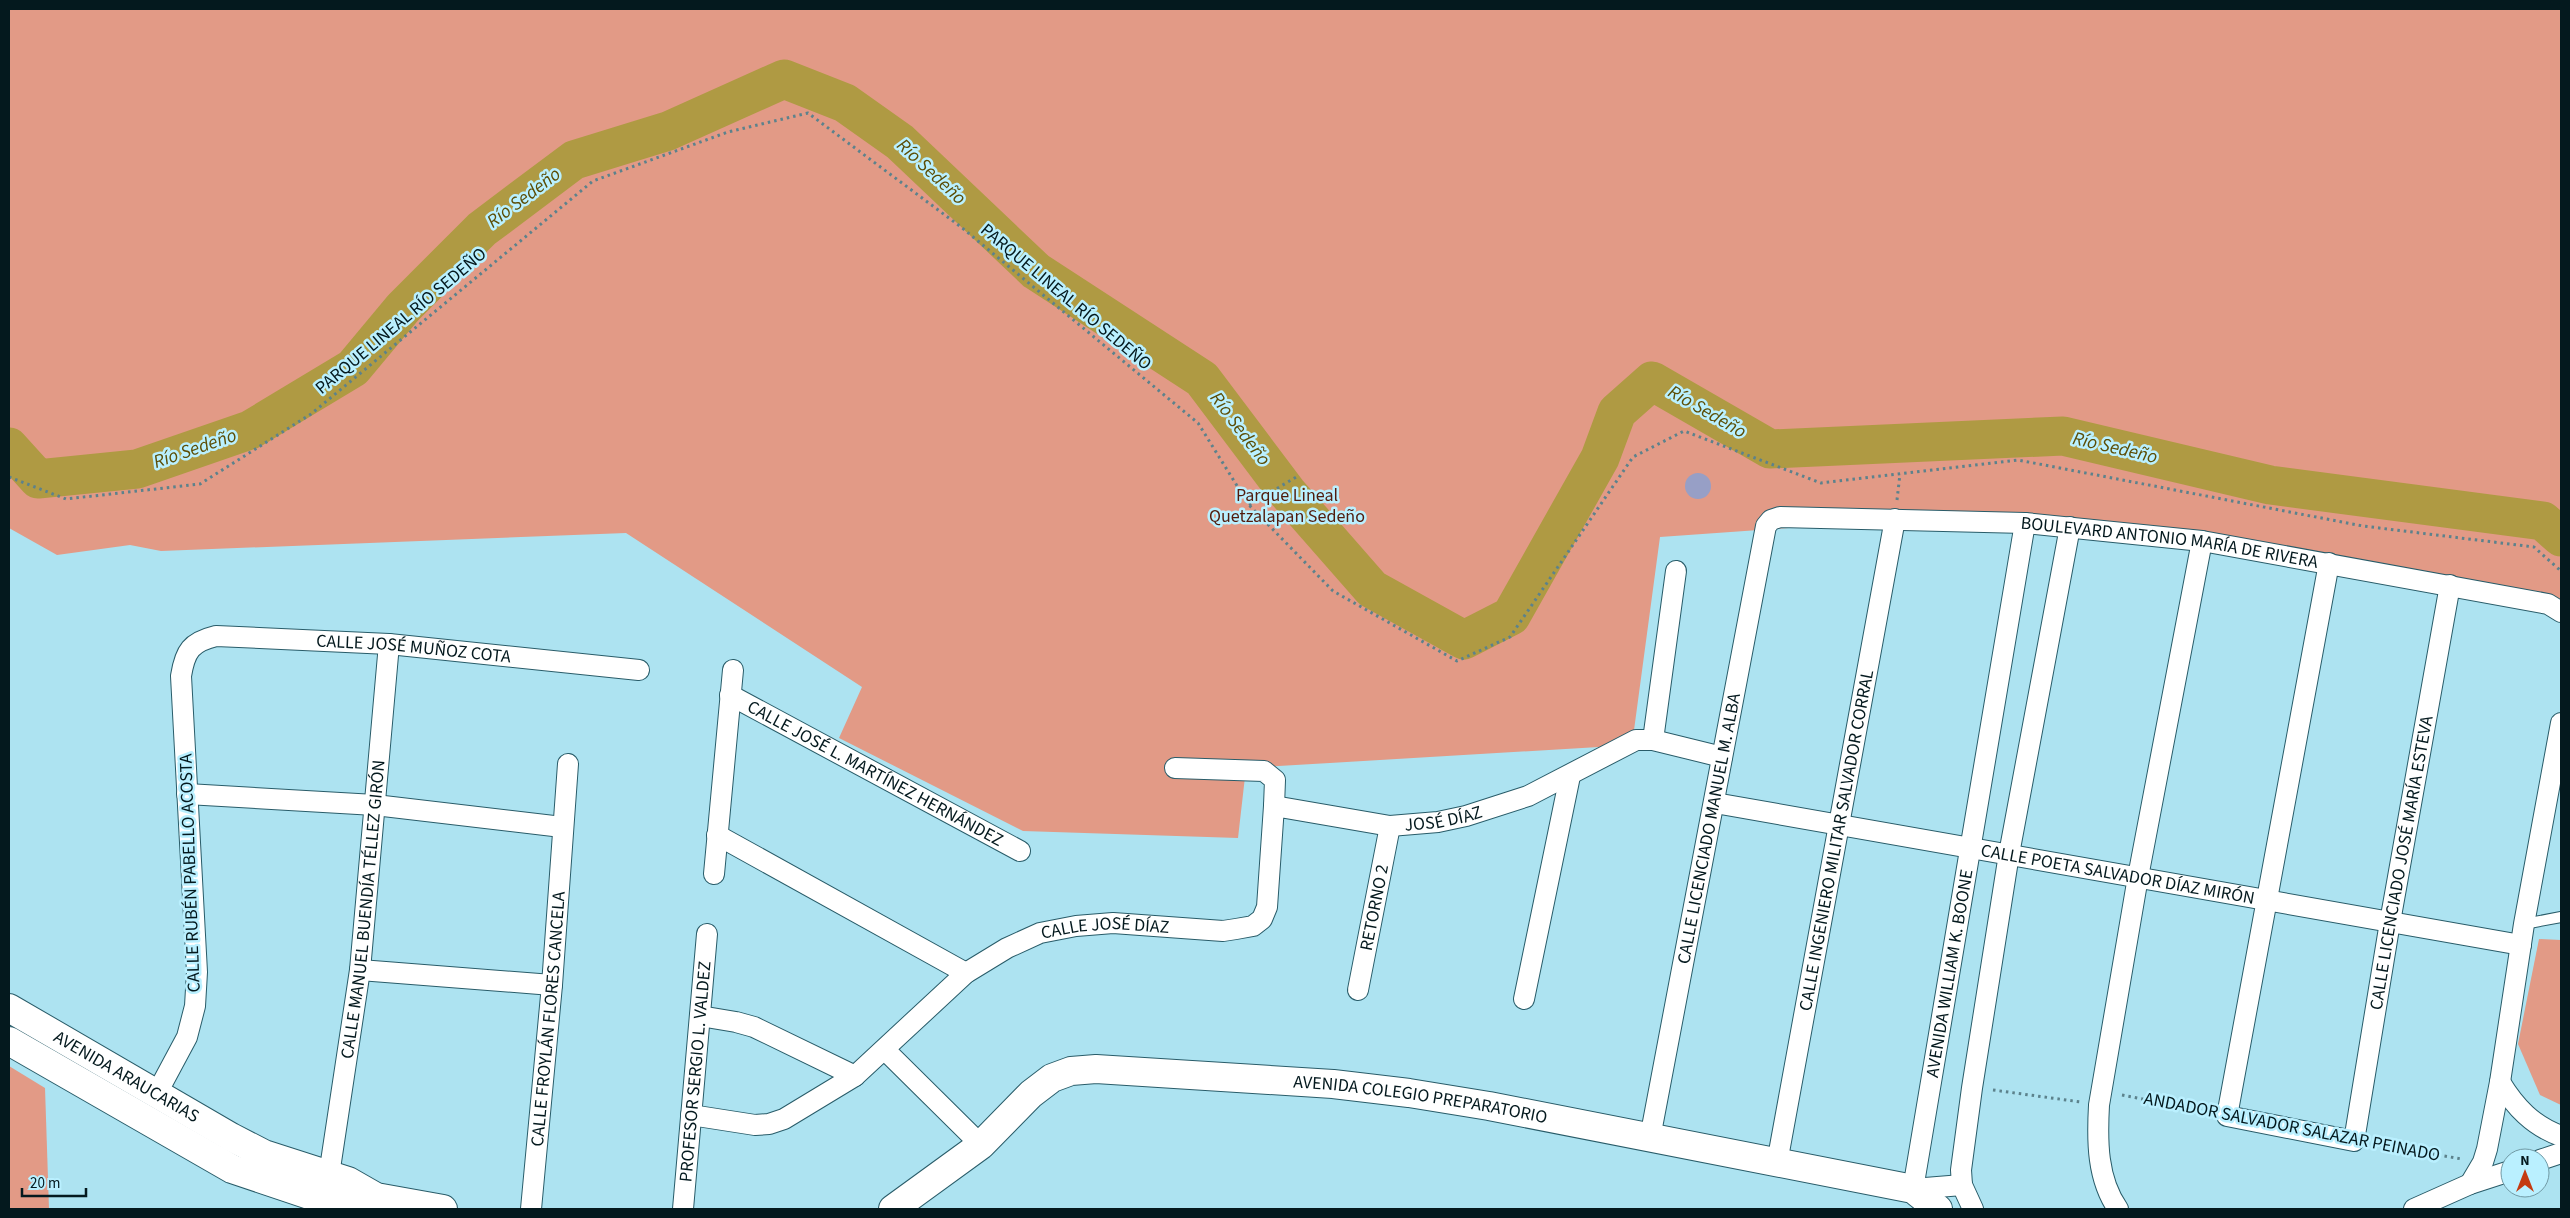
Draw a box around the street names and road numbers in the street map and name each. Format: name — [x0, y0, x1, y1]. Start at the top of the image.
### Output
street label: PARQUE LINEAL RÍO SEDEÑO — [975, 218, 1157, 376]
street label: PARQUE LINEAL RÍO SEDEÑO — [310, 242, 492, 400]
street label: BOULEVARD ANTONIO MARÍA DE RIVERA — [2020, 510, 2320, 574]
street label: CALLE JOSÉ MUÑOZ COTA — [316, 628, 512, 669]
street label: CALLE INGENIERO MILITAR SALVADOR CORRAL — [1793, 667, 1880, 1013]
street label: CALLE LICENCIADO MANUEL M. ALBA — [1671, 691, 1747, 966]
street label: CALLE JOSÉ L. MARTÍNEZ HERNÁNDEZ — [743, 694, 1008, 852]
street label: CALLE LICENCIADO JOSÉ MARÍA ESTEVA — [2363, 713, 2439, 1012]
street label: CALLE RUBÉN PABELLO ACOSTA — [173, 753, 207, 993]
street label: CALLE MANUEL BUENDÍA TÉLLEZ GIRÓN — [334, 759, 391, 1060]
street label: JOSÉ DÍAZ — [1403, 799, 1485, 837]
street label: CALLE POETA SALVADOR DÍAZ MIRÓN — [1979, 838, 2257, 910]
street label: RETORNO 2 — [1353, 862, 1395, 953]
street label: AVENIDA WILLIAM K. BOONE — [1919, 867, 1979, 1079]
street label: CALLE FROYLÁN FLORES CANCELA — [524, 890, 571, 1147]
street label: CALLE JOSÉ DÍAZ — [1039, 910, 1170, 945]
street label: PROFESOR SERGIO L. VALDEZ — [673, 960, 717, 1183]
street label: AVENIDA ARAUCARIAS — [49, 1024, 204, 1128]
street label: AVENIDA COLEGIO PREPARATORIO — [1293, 1069, 1550, 1130]
street label: ANDADOR SALVADOR SALAZAR PEINADO — [2142, 1086, 2442, 1168]

